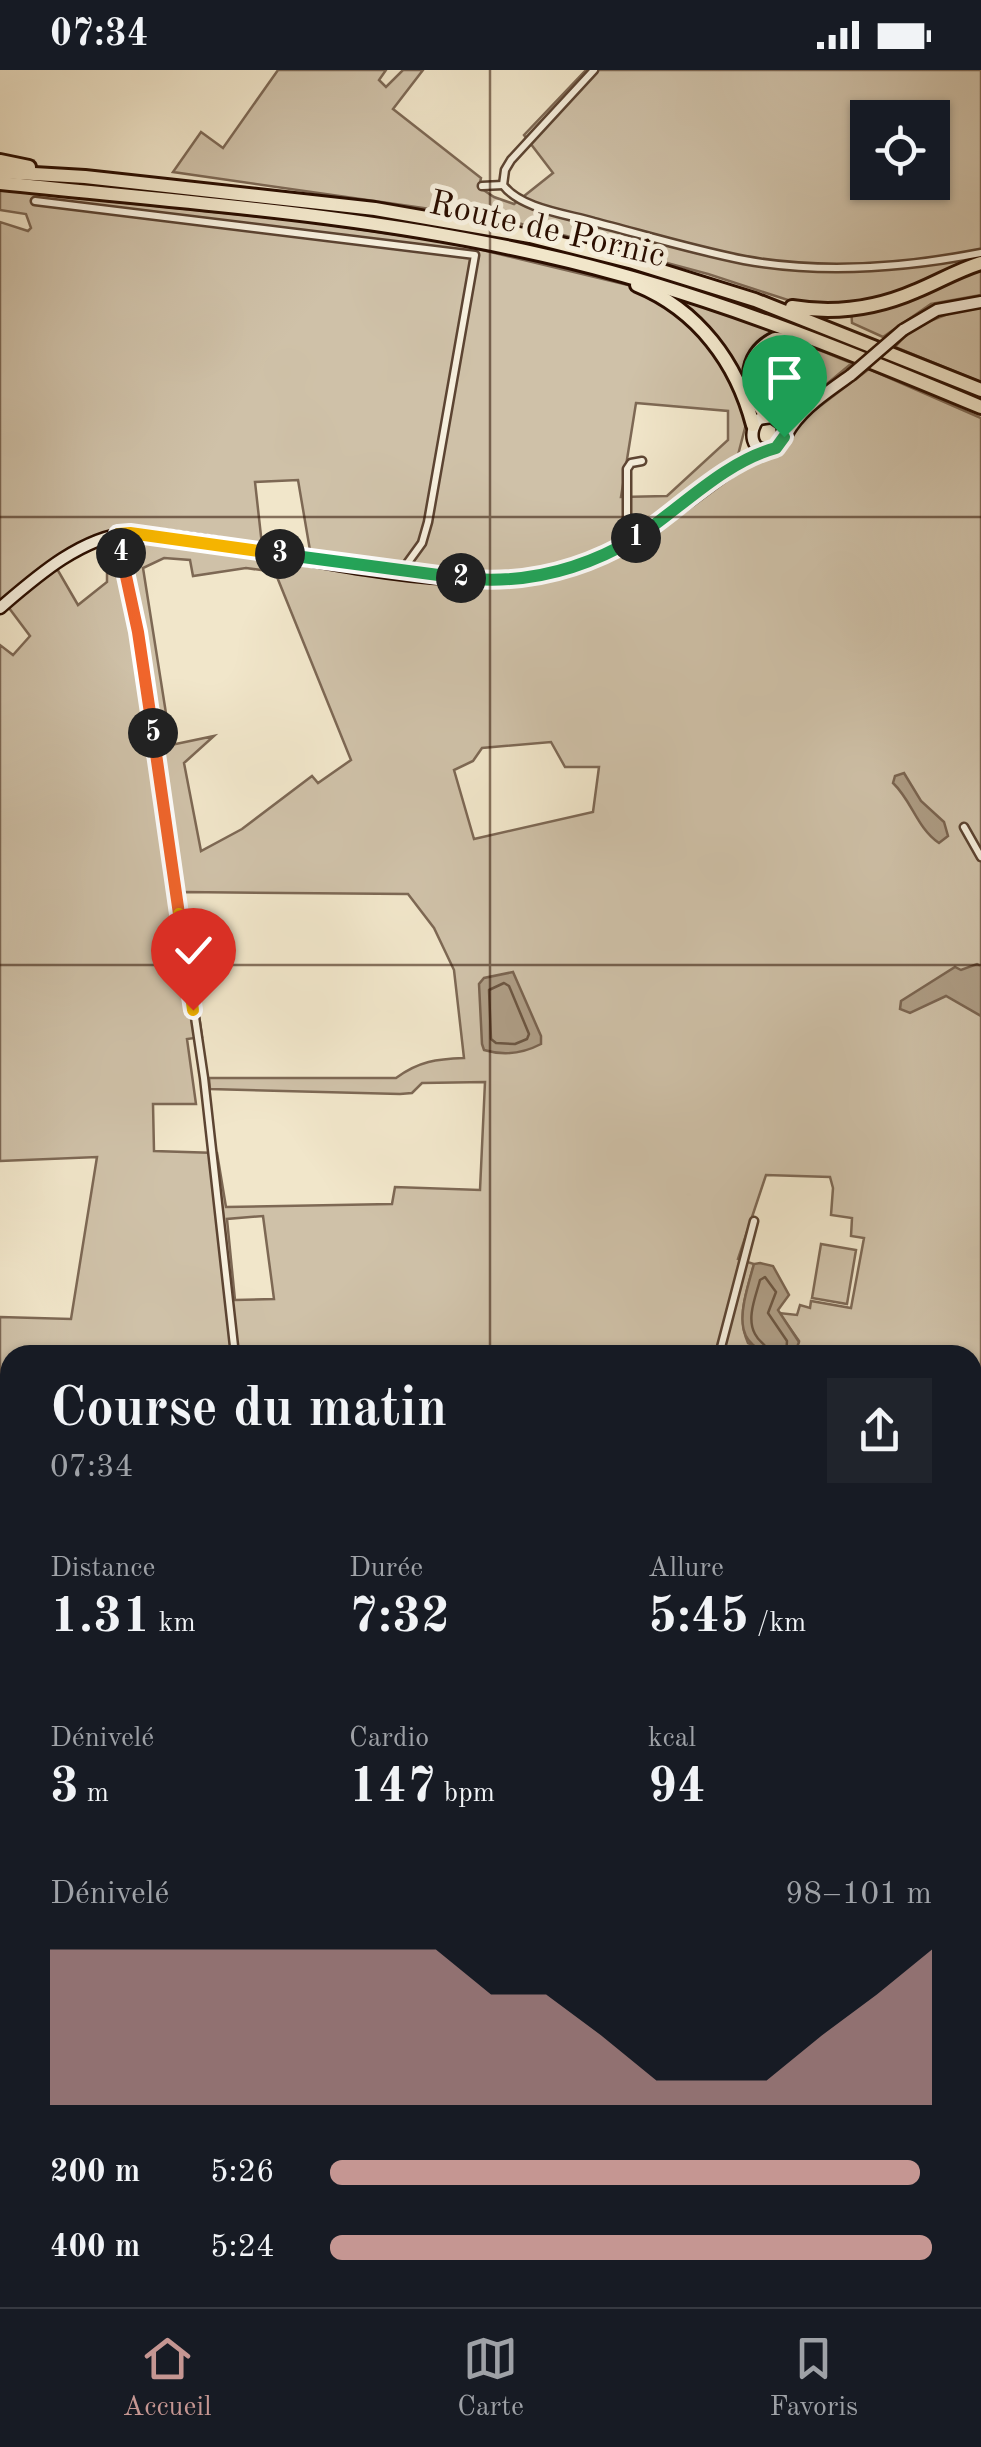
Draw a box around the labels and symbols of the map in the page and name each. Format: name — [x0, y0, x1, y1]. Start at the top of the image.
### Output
street label: Route de Pornic — [426, 186, 668, 274]
pin — [742, 335, 827, 438]
pin: 1 — [611, 513, 661, 563]
pin: 4 — [96, 528, 146, 578]
pin: 3 — [255, 529, 305, 579]
pin: 2 — [436, 553, 486, 603]
pin: 5 — [128, 708, 178, 758]
pin — [151, 908, 236, 1011]

